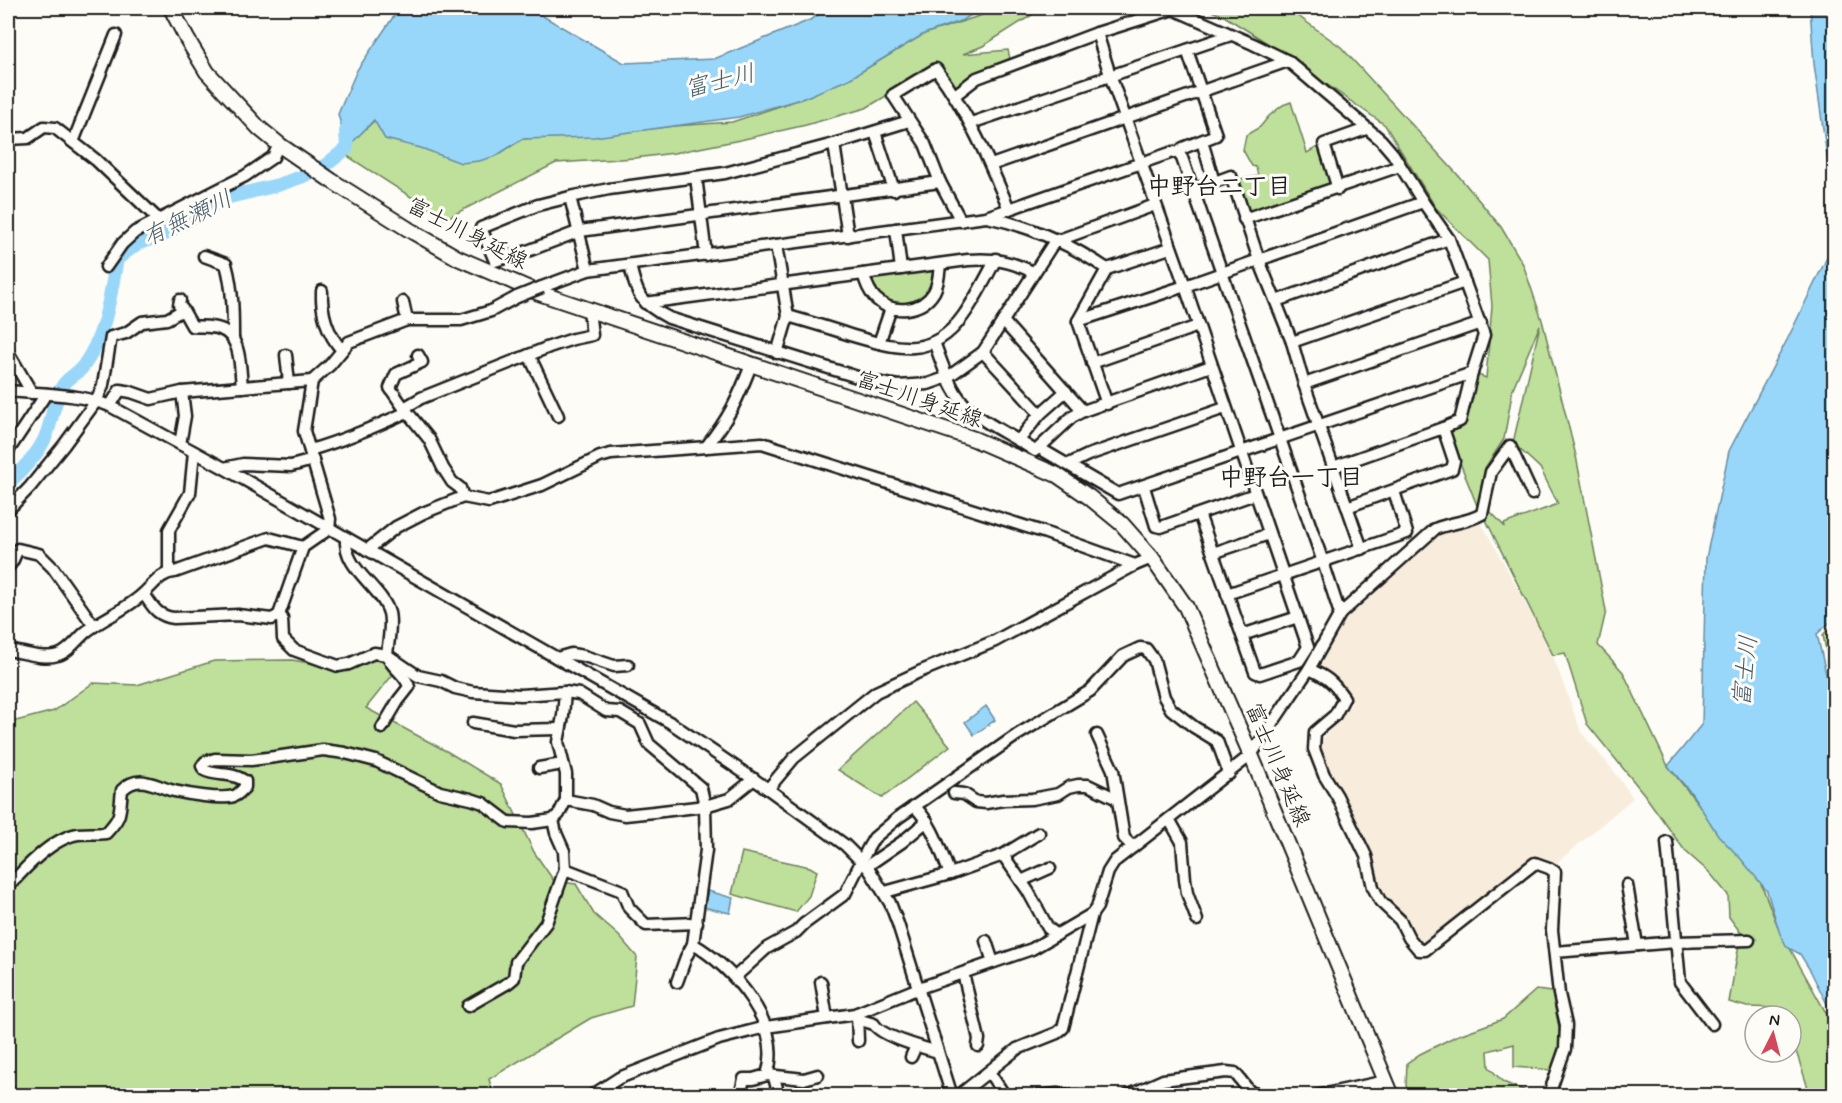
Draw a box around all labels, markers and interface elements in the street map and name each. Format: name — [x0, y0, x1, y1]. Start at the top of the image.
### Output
water label: 富士川 — [681, 58, 759, 106]
district label: 中野台二丁目 — [1147, 172, 1291, 203]
water label: 有無瀬川 — [138, 184, 238, 254]
street label: 富士川身延線 — [402, 192, 532, 276]
street label: 富士川身延線 — [852, 365, 986, 435]
district label: 中野台一丁目 — [1219, 463, 1363, 494]
water label: 富士川 — [1727, 634, 1765, 708]
street label: 富士川身延線 — [1238, 699, 1316, 831]
north arrow — [1743, 1004, 1803, 1064]
text: N — [1768, 1010, 1781, 1032]

